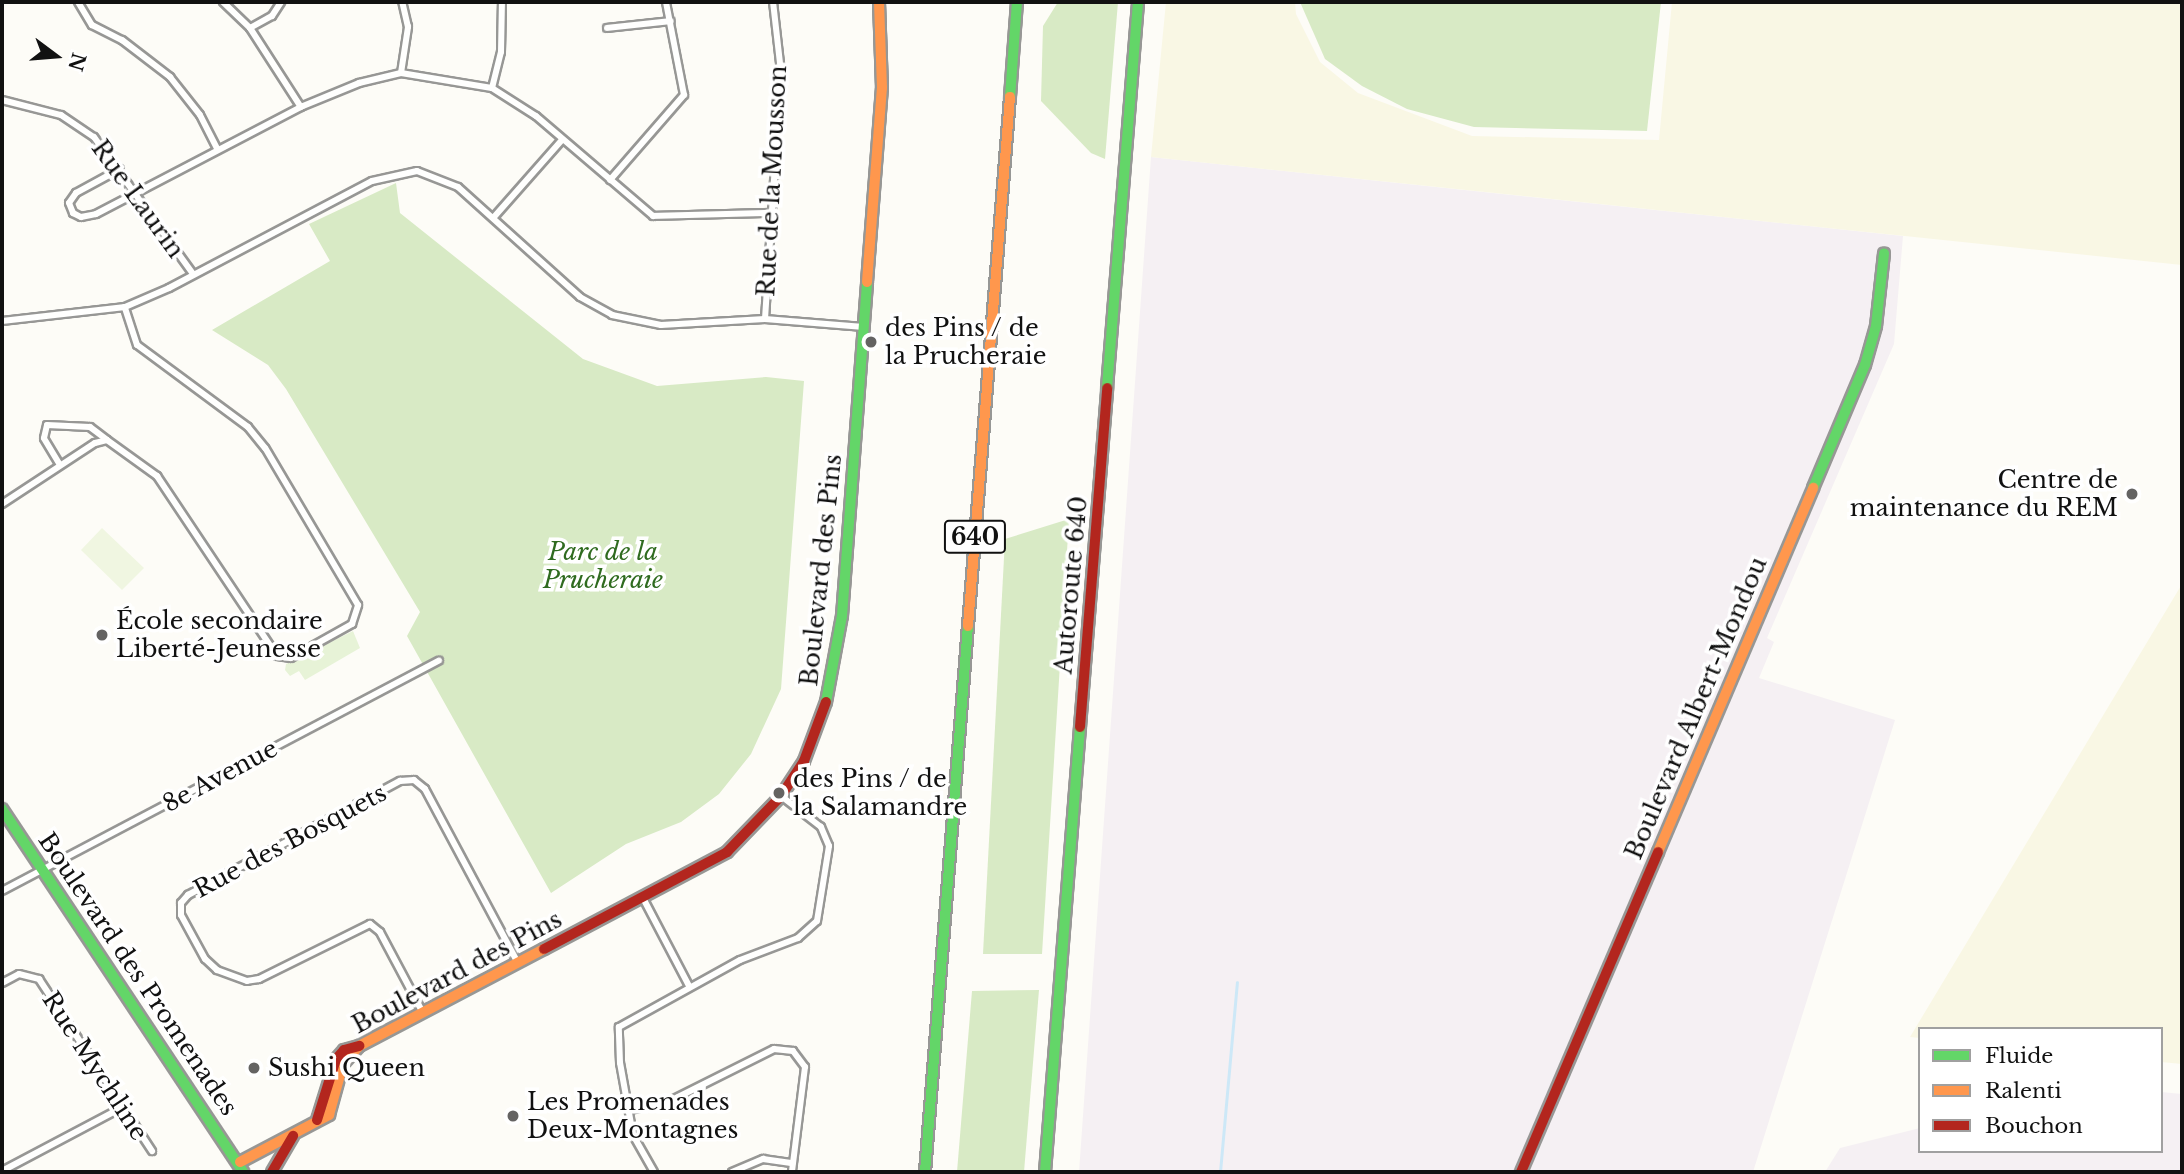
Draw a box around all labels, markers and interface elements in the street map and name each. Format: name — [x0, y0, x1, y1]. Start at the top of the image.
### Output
north arrow — [21, 21, 91, 91]
text: N — [63, 50, 90, 74]
street label: Rue de la Mousson — [752, 65, 792, 297]
street label: Rue Laurin — [86, 134, 190, 264]
place label: des Pins / de la Prucheraie — [885, 314, 1047, 370]
marker: des Pins / de la Prucheraie — [863, 334, 879, 350]
street label: Boulevard des Pins — [794, 453, 848, 687]
place label: Centre de maintenance du REM — [1850, 466, 2118, 522]
marker: Centre de maintenance du REM — [2124, 486, 2140, 502]
street label: Autoroute 640 — [1049, 495, 1093, 675]
road number: 640 — [944, 517, 1006, 556]
park label: Parc de la Prucheraie — [543, 538, 663, 594]
street label: Boulevard Albert-Mondou — [1619, 552, 1773, 864]
place label: École secondaire Liberté-Jeunesse — [116, 607, 323, 663]
marker: École secondaire Liberté-Jeunesse — [94, 627, 110, 643]
street label: 8e Avenue — [157, 734, 283, 818]
place label: des Pins / de la Salamandre — [793, 765, 968, 821]
street label: Rue des Bosquets — [189, 778, 391, 904]
marker: des Pins / de la Salamandre — [771, 785, 787, 801]
street label: Boulevard des Promenades — [32, 827, 244, 1121]
street label: Boulevard des Pins — [347, 905, 567, 1039]
street label: Rue Mychline — [36, 986, 154, 1146]
legend — [1918, 1027, 2163, 1153]
text: Fluide — [1985, 1043, 2053, 1069]
place label: Sushi Queen — [268, 1054, 425, 1082]
marker: Sushi Queen — [246, 1060, 262, 1076]
text: Ralenti — [1985, 1078, 2062, 1104]
place label: Les Promenades Deux-Montagnes — [527, 1088, 738, 1144]
marker: Les Promenades Deux-Montagnes — [505, 1108, 521, 1124]
text: Bouchon — [1985, 1113, 2083, 1139]

